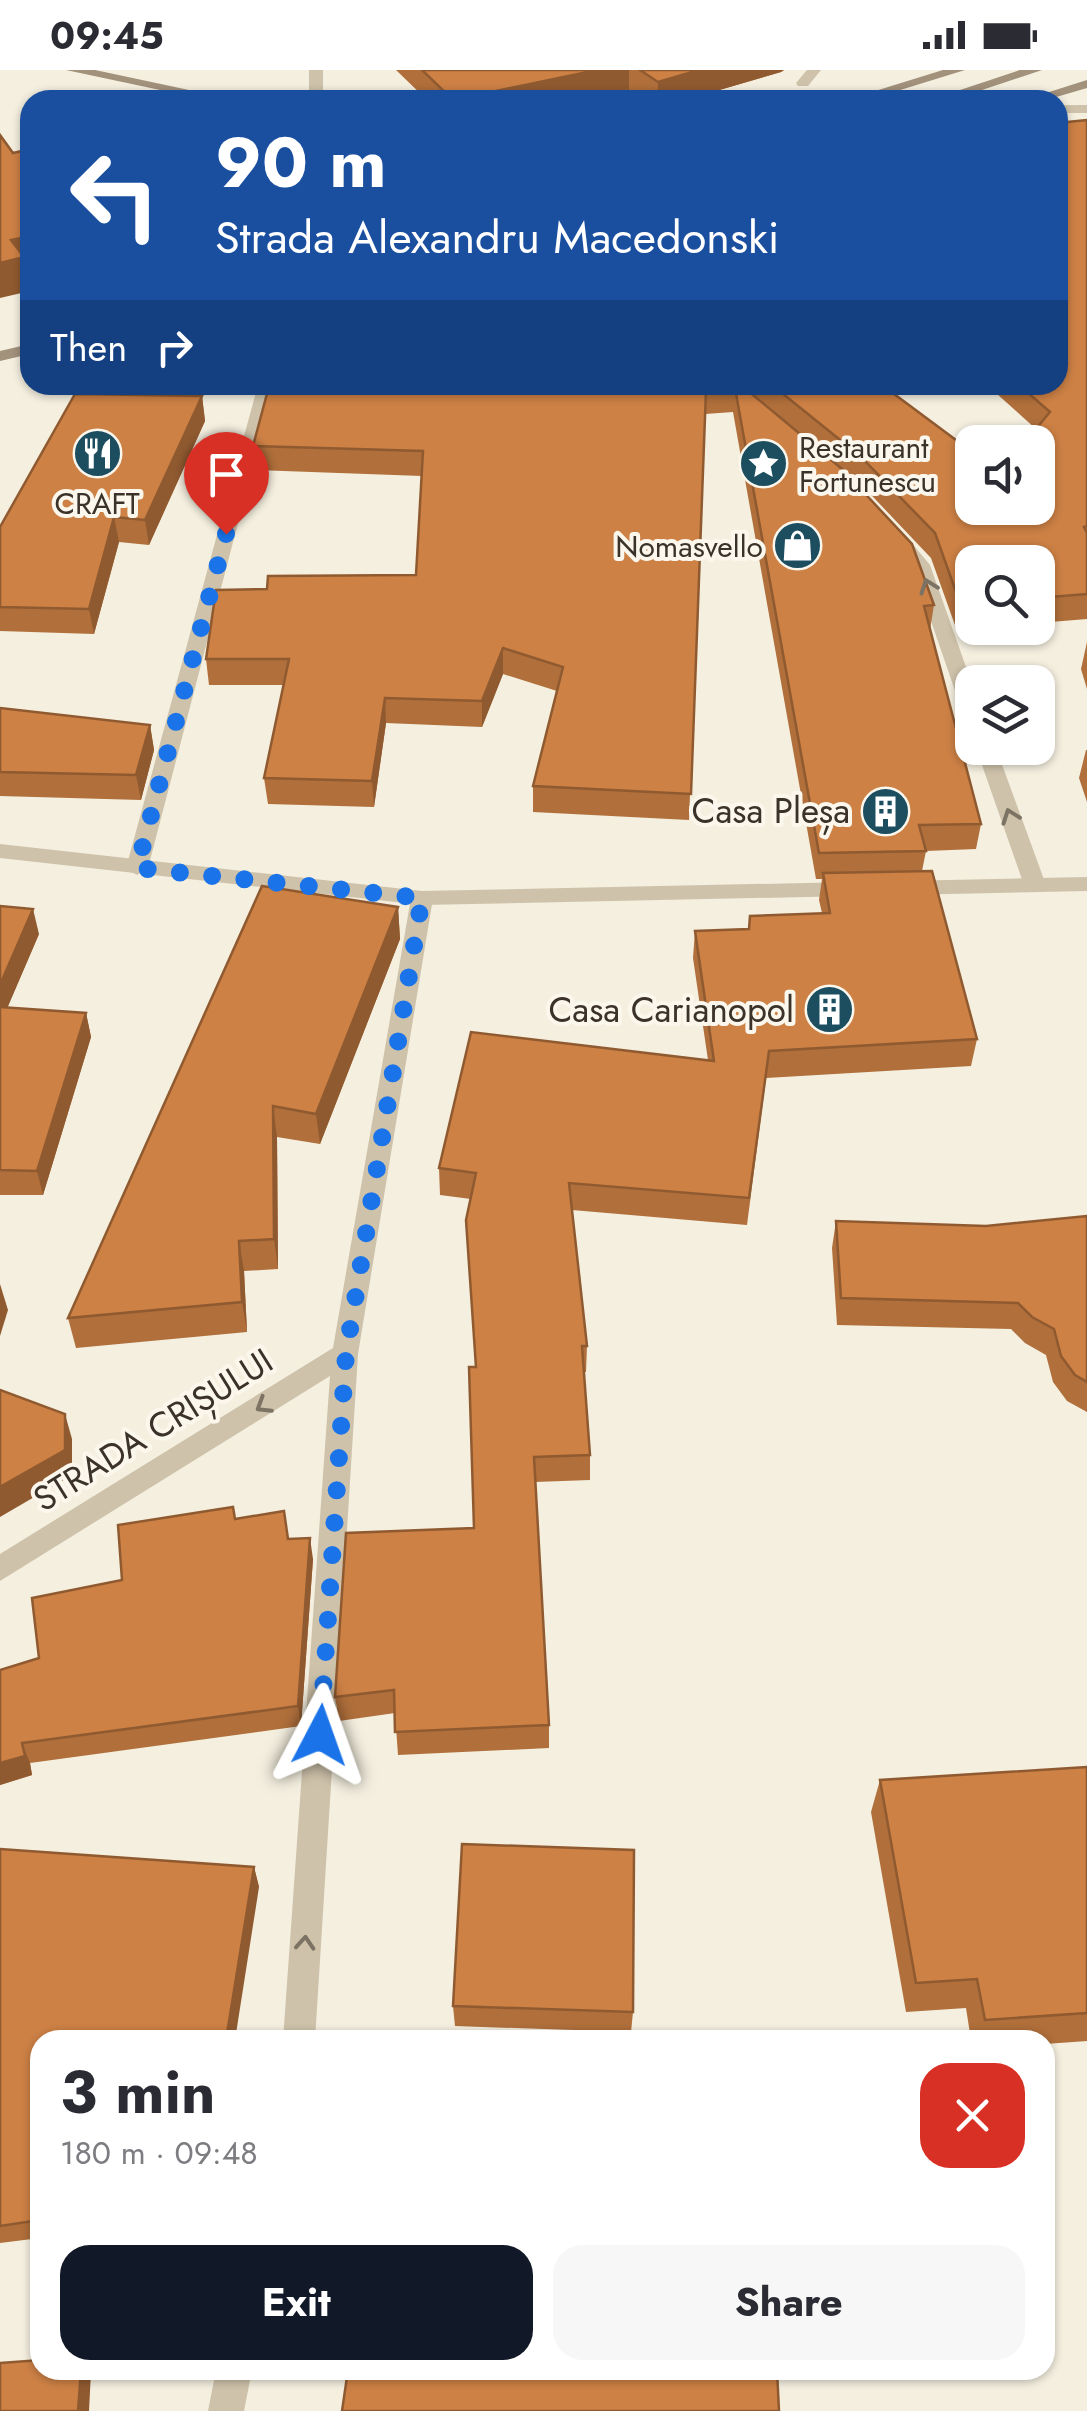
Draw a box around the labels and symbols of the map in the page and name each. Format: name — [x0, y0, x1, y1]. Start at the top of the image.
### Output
place label: Restaurant Fortunescu — [799, 426, 936, 503]
restaurant icon: CRAFT — [71, 428, 123, 480]
pin — [184, 432, 269, 535]
place icon: Restaurant Fortunescu — [738, 438, 790, 490]
place label: CRAFT — [54, 482, 140, 525]
shop icon: Nomasvello — [772, 520, 824, 572]
place label: Nomasvello — [615, 525, 763, 568]
one-way arrow — [919, 578, 940, 595]
building icon: Casa Pleșa — [859, 785, 911, 837]
place label: Casa Pleșa — [692, 786, 850, 836]
one-way arrow — [1001, 809, 1022, 826]
building icon: Casa Carianopol — [803, 984, 855, 1036]
place label: Casa Carianopol — [548, 985, 794, 1035]
street label: STRADA CRIȘULUI — [24, 1336, 282, 1524]
one-way arrow — [255, 1393, 273, 1412]
position arrow — [268, 1683, 372, 1787]
one-way arrow — [294, 1934, 316, 1950]

